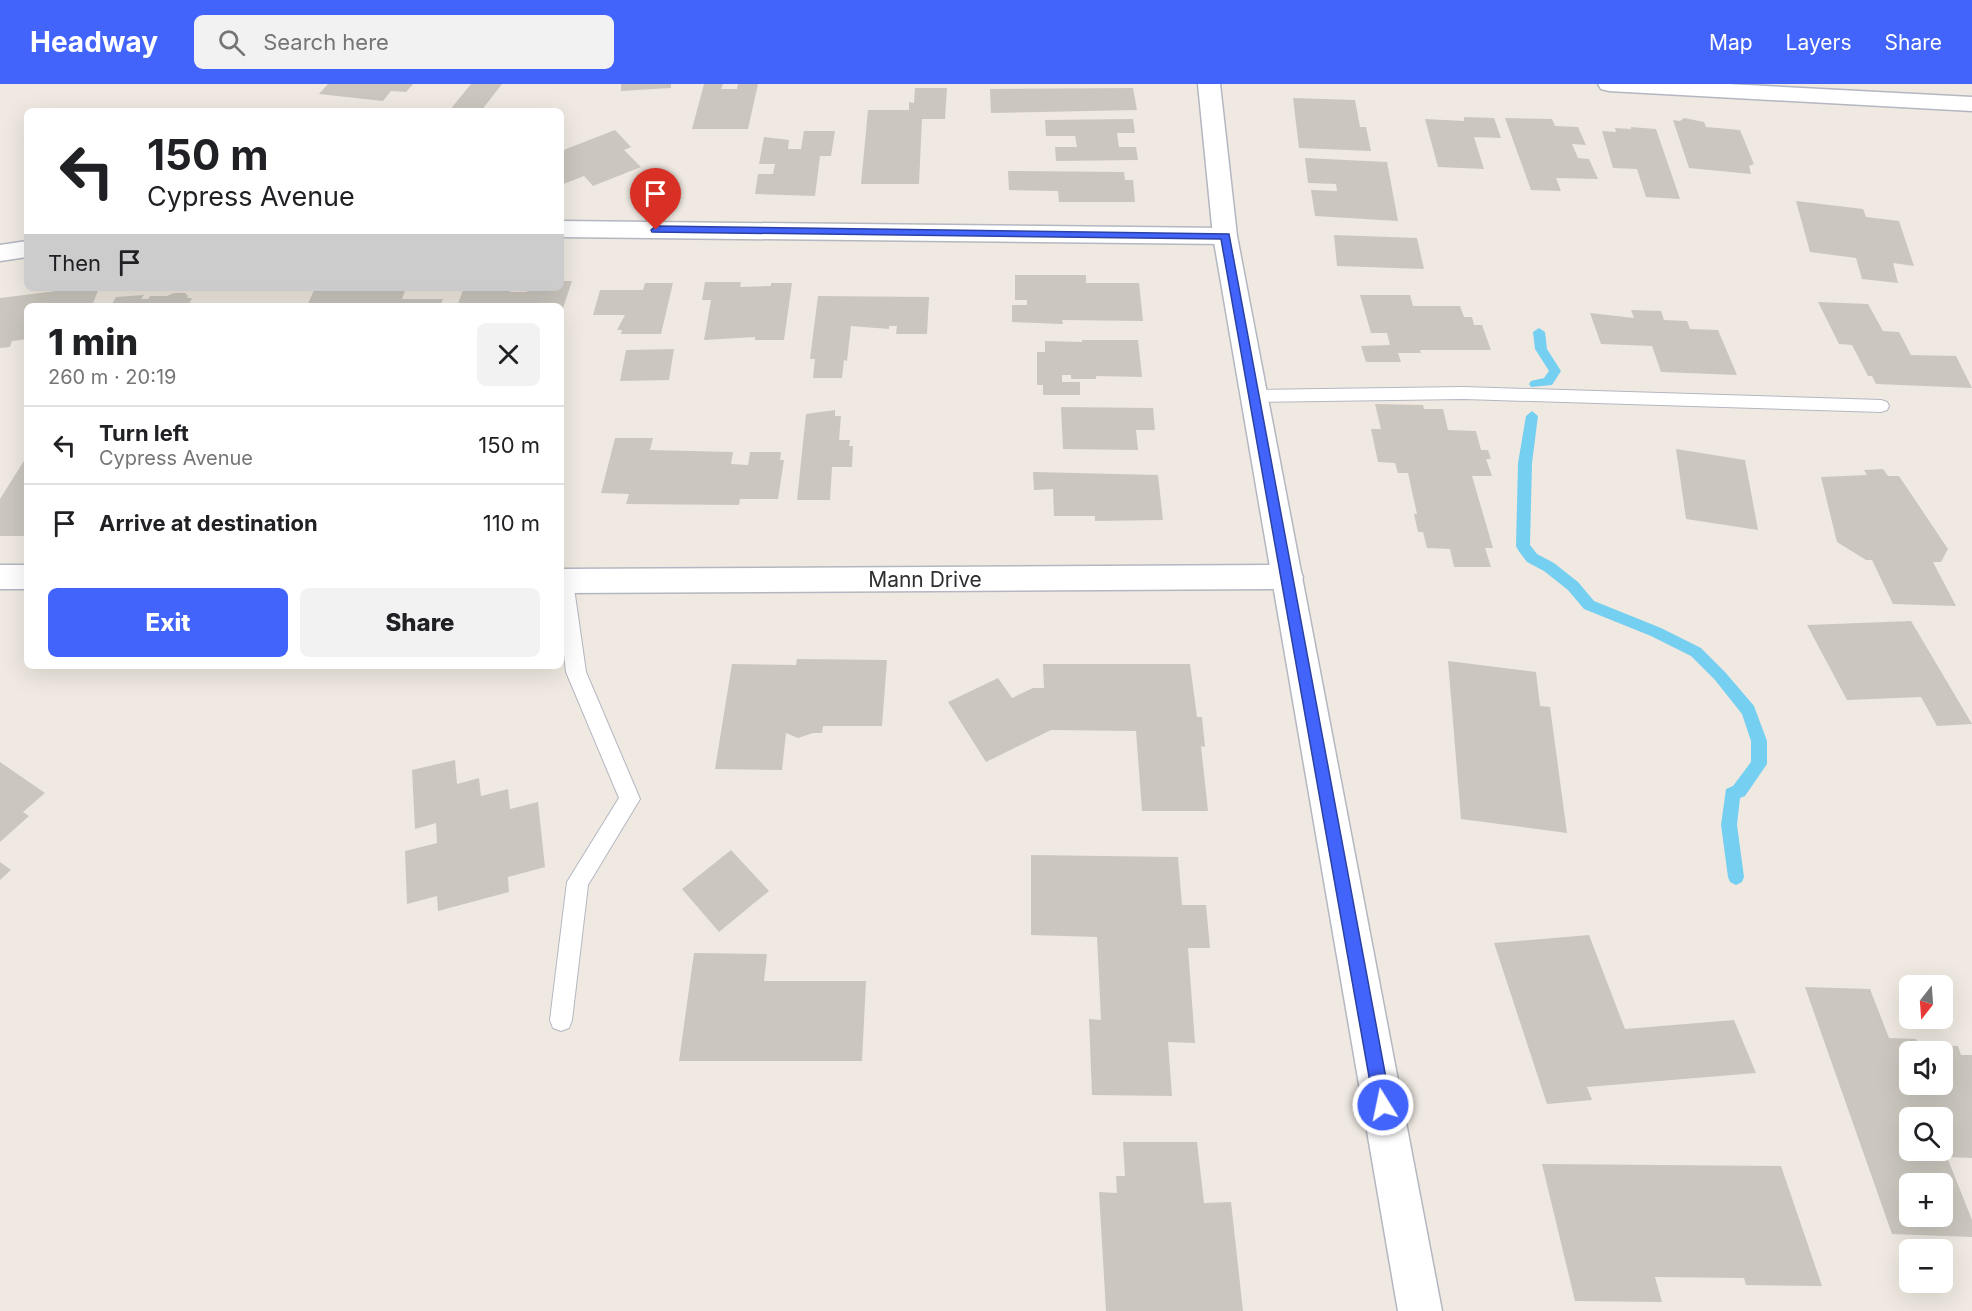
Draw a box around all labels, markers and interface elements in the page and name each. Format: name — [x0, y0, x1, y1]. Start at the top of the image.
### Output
search box — [194, 15, 614, 69]
text: Headway — [30, 25, 158, 59]
icon: search — [215, 26, 248, 59]
text: Search here — [263, 29, 389, 55]
text: Map — [1709, 30, 1753, 55]
text: Layers — [1786, 30, 1852, 55]
text: Share — [1885, 30, 1942, 55]
text: 150 m — [147, 129, 269, 180]
icon: left — [48, 132, 126, 210]
pin — [630, 168, 681, 230]
icon: arrive — [639, 177, 672, 210]
text: Cypress Avenue — [147, 180, 355, 213]
icon: arrive — [113, 246, 146, 279]
text: Then — [48, 250, 101, 276]
text: 1 min — [48, 320, 138, 364]
button: close — [477, 323, 540, 386]
text: 260 m · 20:19 — [48, 365, 177, 389]
text: Turn left — [99, 420, 189, 446]
icon: left — [48, 429, 81, 462]
text: 150 m — [478, 432, 540, 458]
text: Cypress Avenue — [99, 446, 253, 470]
icon: arrive — [48, 507, 81, 540]
text: Arrive at destination — [99, 510, 318, 536]
text: 110 m — [483, 510, 540, 536]
street label: Mann Drive — [868, 567, 982, 592]
button: Exit — [48, 588, 288, 657]
button: Share — [300, 588, 540, 657]
north arrow — [1899, 975, 1953, 1029]
map controls — [1899, 975, 1953, 1293]
button: sound — [1899, 1041, 1953, 1095]
position arrow — [1351, 1073, 1415, 1137]
button: search — [1899, 1107, 1953, 1161]
button: + — [1899, 1173, 1953, 1227]
button: − — [1899, 1239, 1953, 1293]

